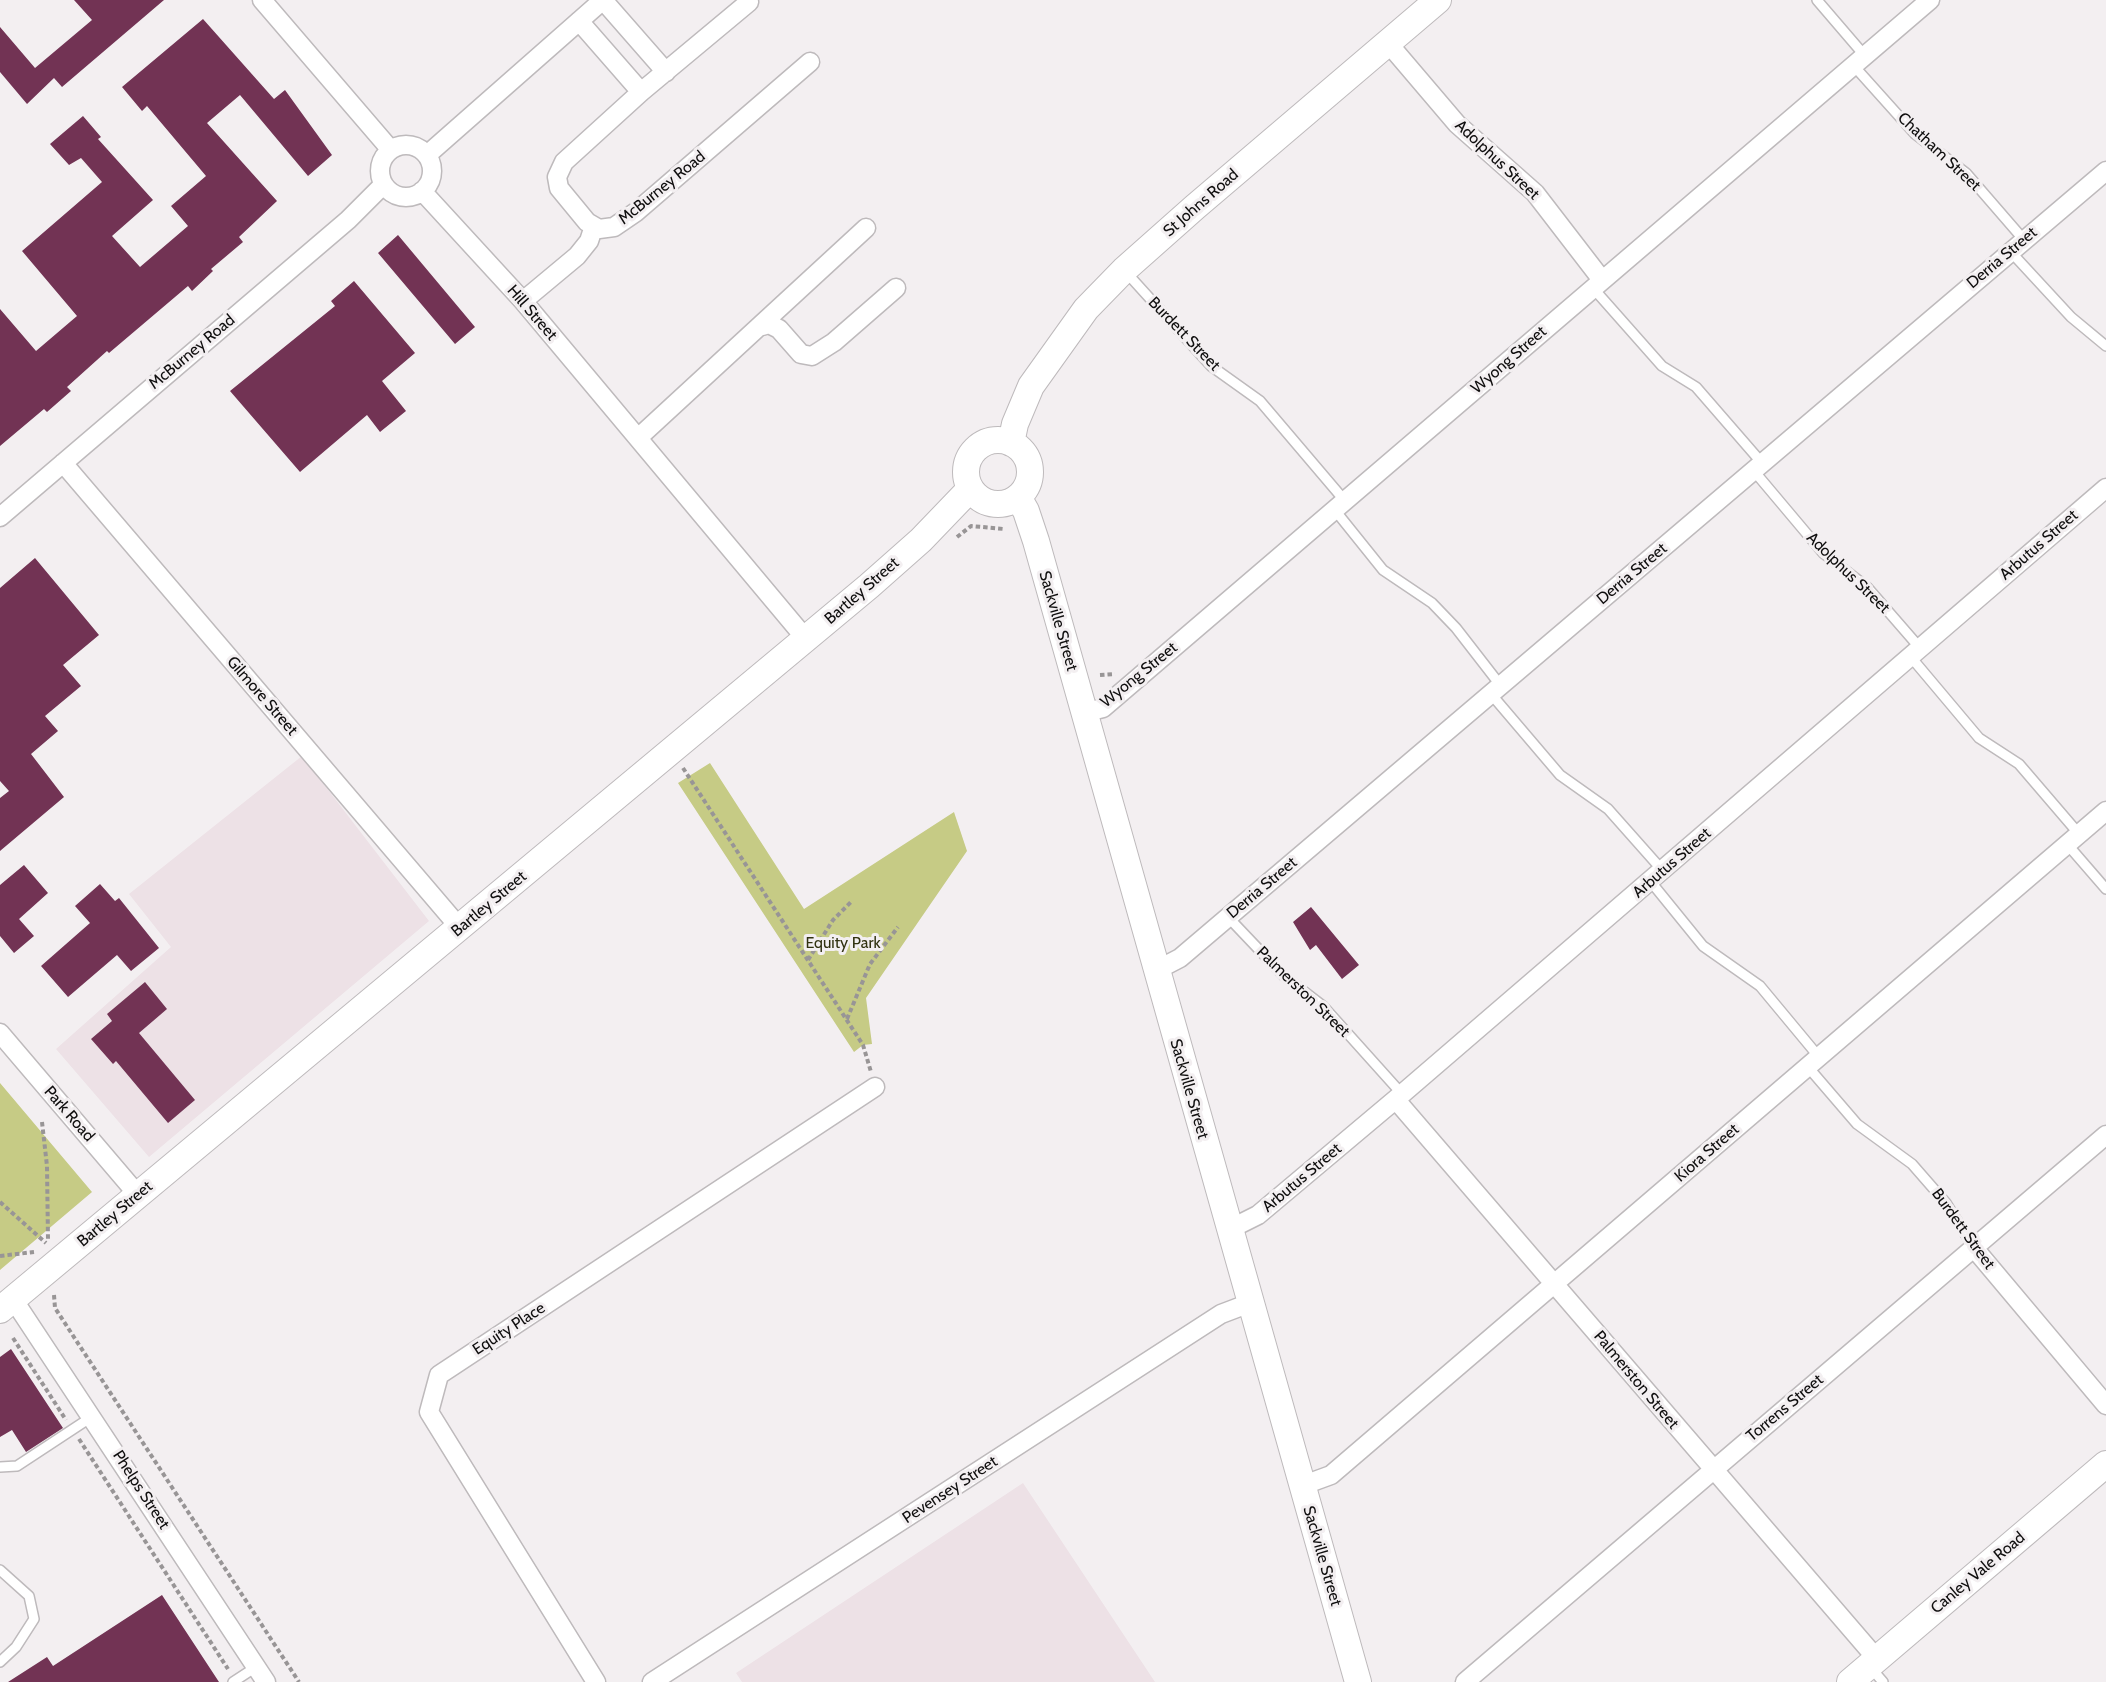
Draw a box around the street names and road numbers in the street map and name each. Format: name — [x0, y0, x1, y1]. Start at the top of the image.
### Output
street label: Chatham Street — [1893, 109, 1985, 195]
street label: Adolphus Street — [1451, 116, 1543, 204]
street label: McBurney Road — [615, 147, 709, 229]
street label: St Johns Road — [1159, 165, 1243, 241]
street label: Derria Street — [1963, 223, 2041, 293]
street label: Hill Street — [503, 281, 561, 345]
street label: Burdett Street — [1144, 293, 1224, 375]
street label: McBurney Road — [145, 310, 239, 394]
street label: Wyong Street — [1467, 322, 1551, 398]
street label: Arbutus Street — [1996, 506, 2082, 584]
street label: Adolphus Street — [1802, 528, 1894, 618]
street label: Derria Street — [1593, 539, 1671, 609]
street label: Bartley Street — [821, 553, 903, 629]
street label: Sackville Street — [1035, 569, 1081, 673]
street label: Wyong Street — [1097, 638, 1181, 712]
street label: Gilmore Street — [222, 653, 302, 739]
street label: Arbutus Street — [1629, 824, 1715, 902]
street label: Derria Street — [1223, 853, 1301, 923]
street label: Bartley Street — [447, 867, 531, 941]
street label: Palmerston Street — [1252, 943, 1354, 1041]
street label: Sackville Street — [1166, 1037, 1212, 1141]
street label: Park Road — [40, 1082, 98, 1146]
street label: Kiora Street — [1671, 1120, 1743, 1186]
street label: Arbutus Street — [1259, 1139, 1345, 1217]
street label: Bartley Street — [73, 1177, 157, 1251]
street label: Burdett Street — [1927, 1185, 1999, 1273]
street label: Equity Place — [469, 1299, 549, 1359]
street label: Palmerston Street — [1589, 1327, 1683, 1433]
street label: Torrens Street — [1743, 1370, 1827, 1446]
street label: Phelps Street — [108, 1447, 174, 1533]
street label: Pevensey Street — [899, 1452, 1001, 1528]
street label: Sackville Street — [1299, 1504, 1345, 1608]
street label: Canley Vale Road — [1927, 1528, 2029, 1618]

